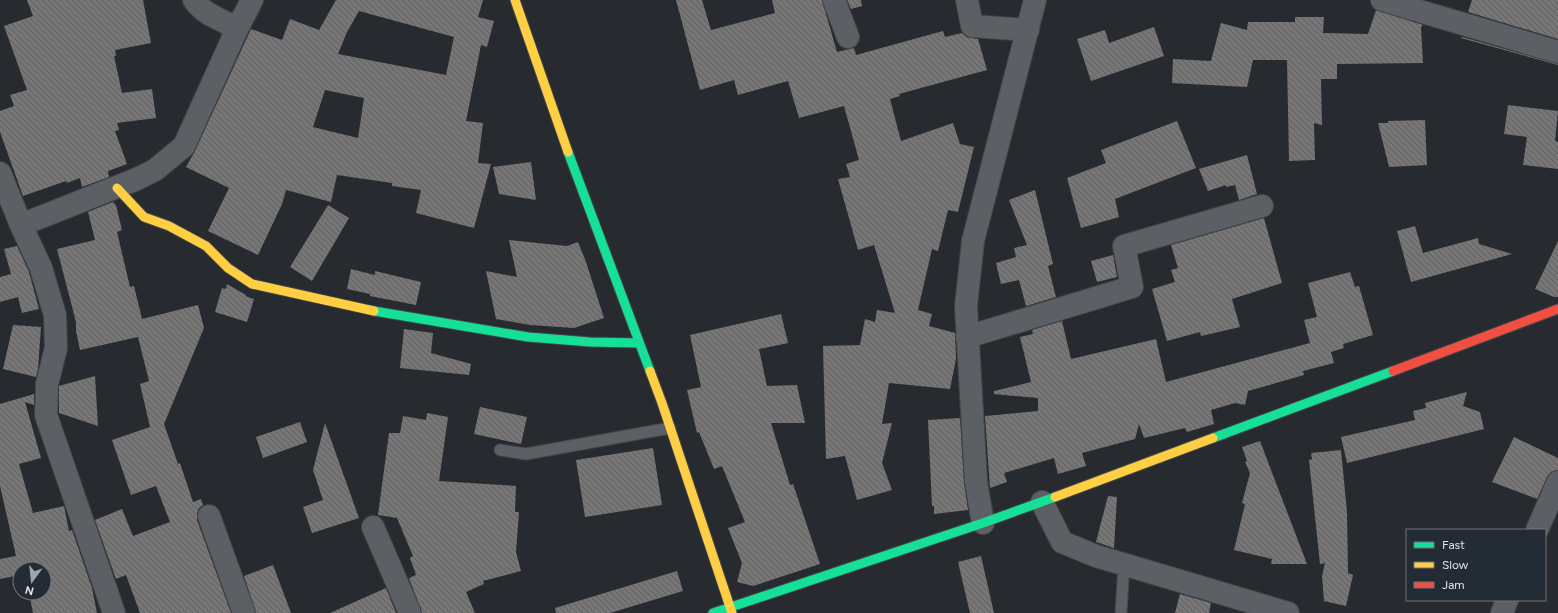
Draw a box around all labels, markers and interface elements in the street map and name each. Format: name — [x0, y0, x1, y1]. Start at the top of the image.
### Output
legend — [1406, 529, 1546, 601]
text: Fast — [1442, 538, 1465, 552]
text: Slow — [1442, 558, 1469, 572]
north arrow — [12, 561, 52, 601]
text: Jam — [1442, 578, 1465, 592]
text: N — [24, 583, 35, 598]

